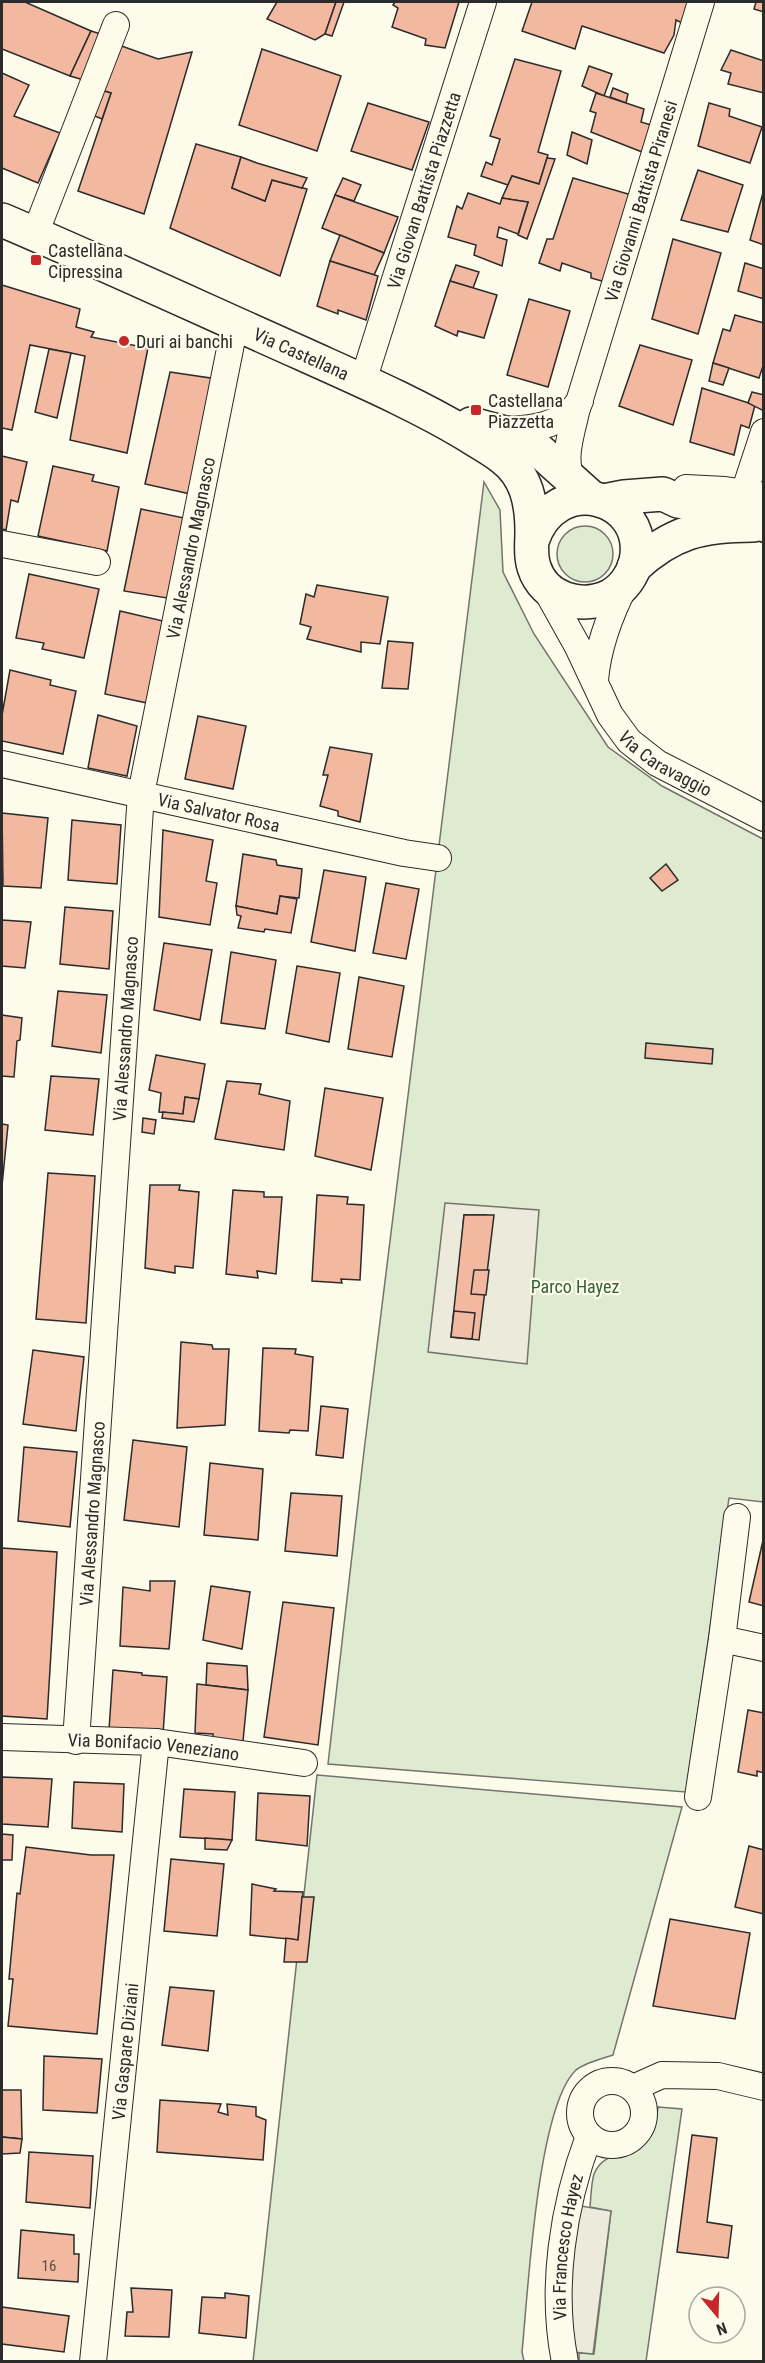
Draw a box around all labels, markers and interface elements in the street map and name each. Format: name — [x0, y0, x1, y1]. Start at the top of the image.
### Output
street label: Via Giovan Battista Piazzetta — [382, 89, 464, 291]
street label: Via Giovanni Battista Piranesi — [600, 98, 681, 304]
place label: Castellana Cipressina — [48, 240, 123, 282]
marker: Castellana Cipressina — [29, 253, 43, 267]
street label: Via Castellana — [251, 323, 352, 384]
place label: Duri ai banchi — [136, 331, 233, 352]
marker: Duri ai banchi — [117, 334, 131, 348]
place label: Castellana Piazzetta — [488, 390, 563, 432]
marker: Castellana Piazzetta — [469, 403, 483, 417]
street label: Via Alessandro Magnasco — [162, 455, 219, 641]
street label: Via Caravaggio — [614, 726, 716, 800]
street label: Via Salvator Rosa — [156, 788, 282, 836]
street label: Via Alessandro Magnasco — [108, 936, 142, 1122]
park label: Parco Hayez — [531, 1276, 619, 1297]
street label: Via Alessandro Magnasco — [75, 1420, 108, 1607]
street label: Via Bonifacio Veneziano — [67, 1729, 241, 1764]
street label: Via Gaspare Diziani — [107, 1982, 142, 2121]
street label: Via Francesco Hayez — [548, 2171, 587, 2321]
house number: 16 — [42, 2257, 56, 2275]
north arrow — [687, 2285, 747, 2345]
text: N — [714, 2318, 729, 2339]

